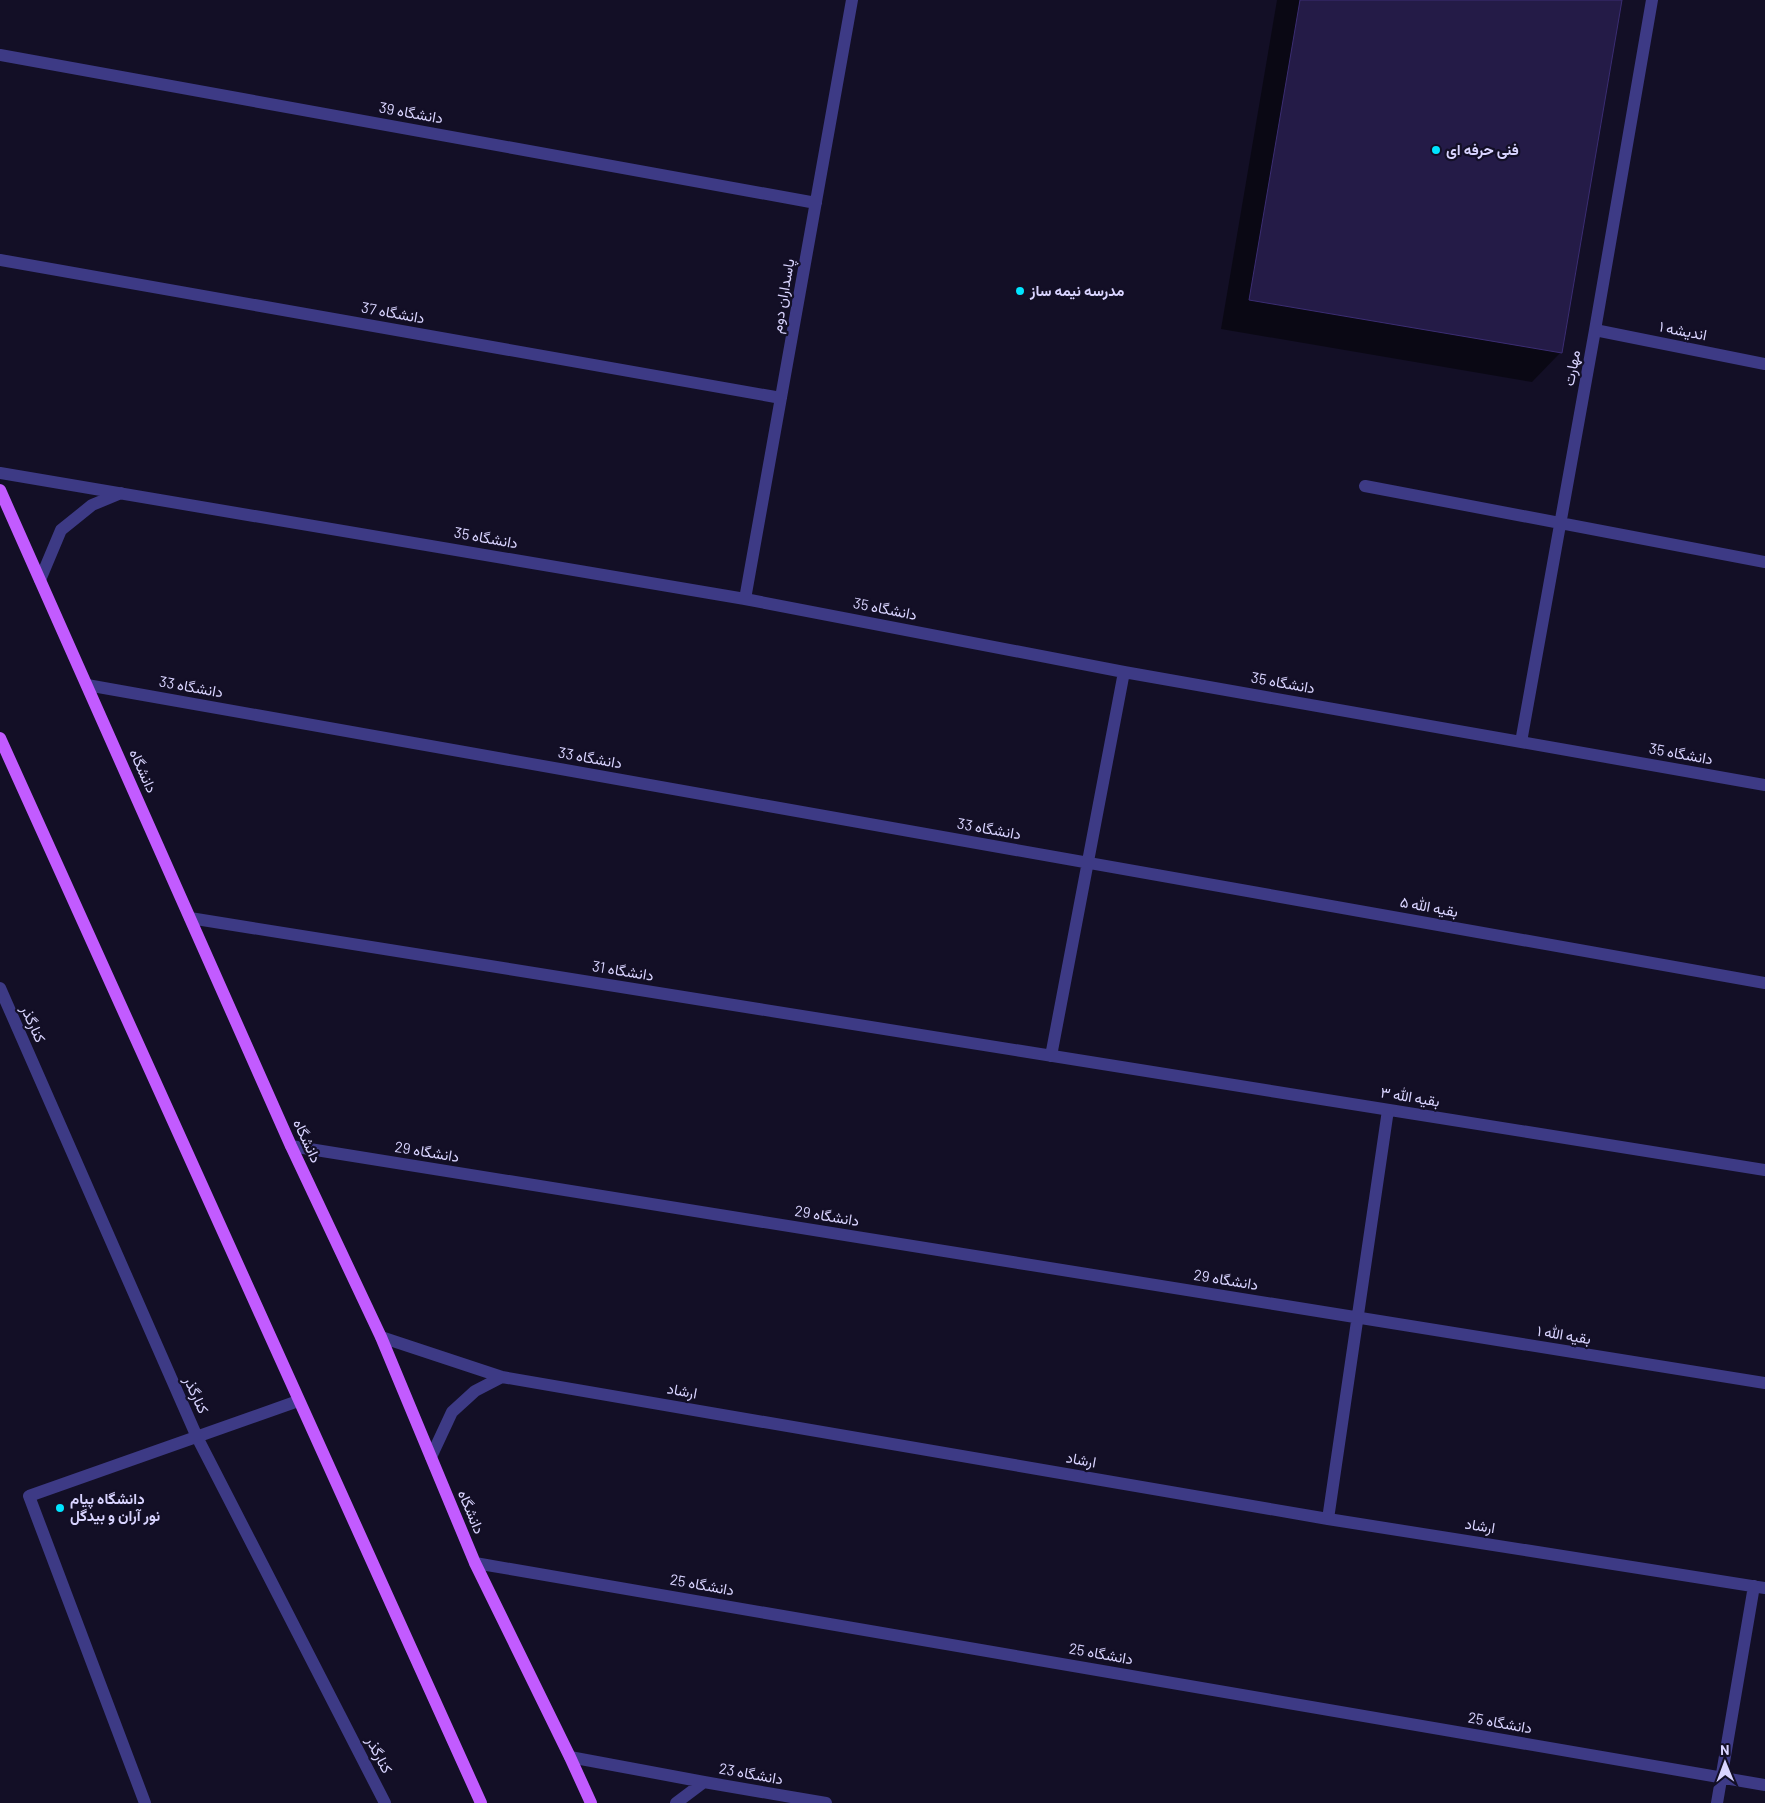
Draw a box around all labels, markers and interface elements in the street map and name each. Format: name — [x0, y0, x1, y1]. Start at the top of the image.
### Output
street label: دانشگاه 39 — [378, 98, 445, 126]
place label: فنی حرفه ای — [1446, 140, 1519, 159]
marker: فنی حرفه ای — [1430, 144, 1442, 156]
street label: پاسداران دوم — [767, 257, 799, 335]
place label: مدرسه نیمه ساز — [1029, 281, 1124, 300]
marker: مدرسه نیمه ساز — [1014, 285, 1026, 297]
street label: دانشگاه 37 — [360, 298, 426, 326]
street label: اندیشه ۱ — [1658, 317, 1709, 344]
street label: مهارت — [1559, 348, 1584, 388]
street label: دانشگاه 35 — [453, 523, 520, 551]
street label: دانشگاه 35 — [852, 593, 919, 623]
street label: دانشگاه 35 — [1250, 668, 1317, 696]
street label: دانشگاه 33 — [158, 672, 225, 700]
street label: دانشگاه 35 — [1648, 739, 1715, 767]
street label: دانشگاه 33 — [557, 743, 624, 771]
street label: دانشگاه — [126, 746, 162, 795]
street label: دانشگاه 33 — [956, 814, 1023, 842]
street label: بقیه الله ۵ — [1398, 892, 1460, 921]
street label: دانشگاه 31 — [591, 956, 655, 984]
street label: کنارگذر — [16, 1001, 50, 1046]
street label: بقیه الله ۳ — [1379, 1082, 1441, 1111]
street label: دانشگاه — [290, 1116, 326, 1165]
street label: دانشگاه 29 — [394, 1137, 461, 1165]
street label: دانشگاه 29 — [794, 1201, 861, 1229]
street label: دانشگاه 29 — [1193, 1265, 1260, 1293]
street label: بقیه الله ۱ — [1536, 1321, 1592, 1348]
street label: کنارگذر — [179, 1372, 213, 1417]
street label: ارشاد — [665, 1379, 699, 1403]
street label: ارشاد — [1064, 1448, 1098, 1472]
street label: دانشگاه — [455, 1487, 489, 1536]
place label: دانشگاه پیام نور آران و بیدگل — [70, 1489, 160, 1525]
marker: دانشگاه پیام نور آران و بیدگل — [54, 1502, 66, 1514]
street label: ارشاد — [1464, 1514, 1497, 1537]
street label: دانشگاه 25 — [669, 1570, 736, 1599]
street label: دانشگاه 25 — [1068, 1639, 1135, 1668]
street label: دانشگاه 25 — [1467, 1708, 1534, 1737]
street label: کنارگذر — [362, 1732, 397, 1777]
north arrow — [1700, 1738, 1750, 1788]
text: N — [1720, 1741, 1730, 1758]
street label: دانشگاه 23 — [718, 1759, 785, 1788]

